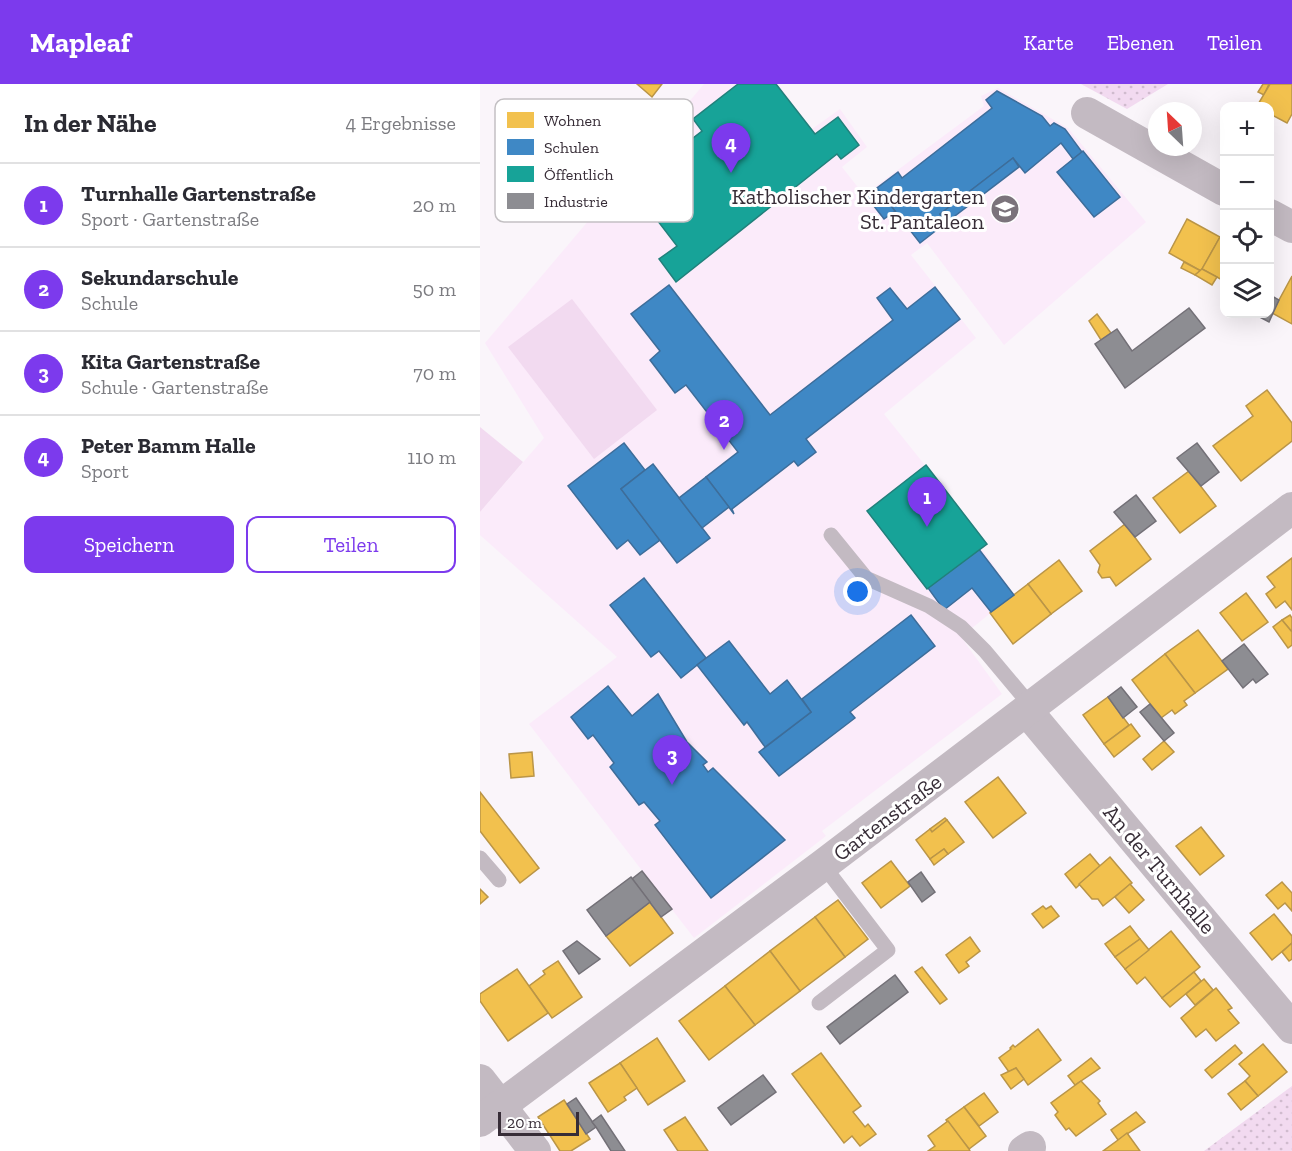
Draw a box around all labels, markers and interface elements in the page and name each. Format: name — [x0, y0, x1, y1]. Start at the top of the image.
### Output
text: Mapleaf — [30, 26, 130, 59]
text: Karte — [1024, 30, 1074, 55]
text: Ebenen — [1107, 30, 1174, 55]
text: Teilen — [1207, 30, 1262, 55]
legend — [495, 99, 693, 222]
north arrow — [1148, 102, 1202, 156]
map controls — [1220, 102, 1274, 318]
button: + — [1220, 102, 1274, 156]
text: In der Nähe — [24, 107, 156, 139]
text: 4 Ergebnisse — [346, 111, 456, 135]
text: Wohnen — [544, 111, 602, 130]
pin: 4 — [712, 124, 750, 173]
text: Schulen — [544, 138, 600, 157]
button: − — [1220, 156, 1274, 210]
text: Öffentlich — [544, 165, 613, 184]
text: Turnhalle Gartenstraße — [81, 180, 316, 207]
place label: Katholischer Kindergarten St. Pantaleon — [732, 183, 984, 235]
text: Industrie — [544, 192, 608, 211]
text: 1 — [39, 193, 48, 217]
text: 20 m — [412, 193, 456, 217]
school or university icon: Katholischer Kindergarten St. Pantaleon — [989, 193, 1021, 225]
text: Sport · Gartenstraße — [81, 207, 259, 231]
button: locate — [1220, 210, 1274, 264]
text: Sekundarschule — [81, 264, 238, 291]
button: layers — [1220, 264, 1274, 318]
text: 2 — [38, 277, 49, 301]
text: 50 m — [412, 277, 456, 301]
text: Schule — [81, 291, 138, 315]
text: Kita Gartenstraße — [81, 348, 260, 375]
text: 3 — [38, 361, 49, 385]
text: 70 m — [413, 361, 456, 385]
text: Schule · Gartenstraße — [81, 375, 268, 399]
pin: 2 — [704, 400, 744, 450]
text: Peter Bamm Halle — [81, 432, 256, 459]
text: 4 — [38, 445, 49, 469]
text: 110 m — [407, 445, 456, 469]
text: Sport — [81, 459, 129, 483]
pin: 1 — [908, 478, 946, 527]
button: Speichern — [24, 516, 234, 573]
button: Teilen — [246, 516, 456, 573]
your location — [843, 577, 872, 606]
pin: 3 — [652, 736, 692, 785]
street label: Gartenstraße — [828, 768, 947, 867]
street label: An der Turnhalle — [1098, 799, 1222, 940]
scale bar — [498, 1109, 579, 1136]
text: 20 m — [507, 1113, 542, 1132]

